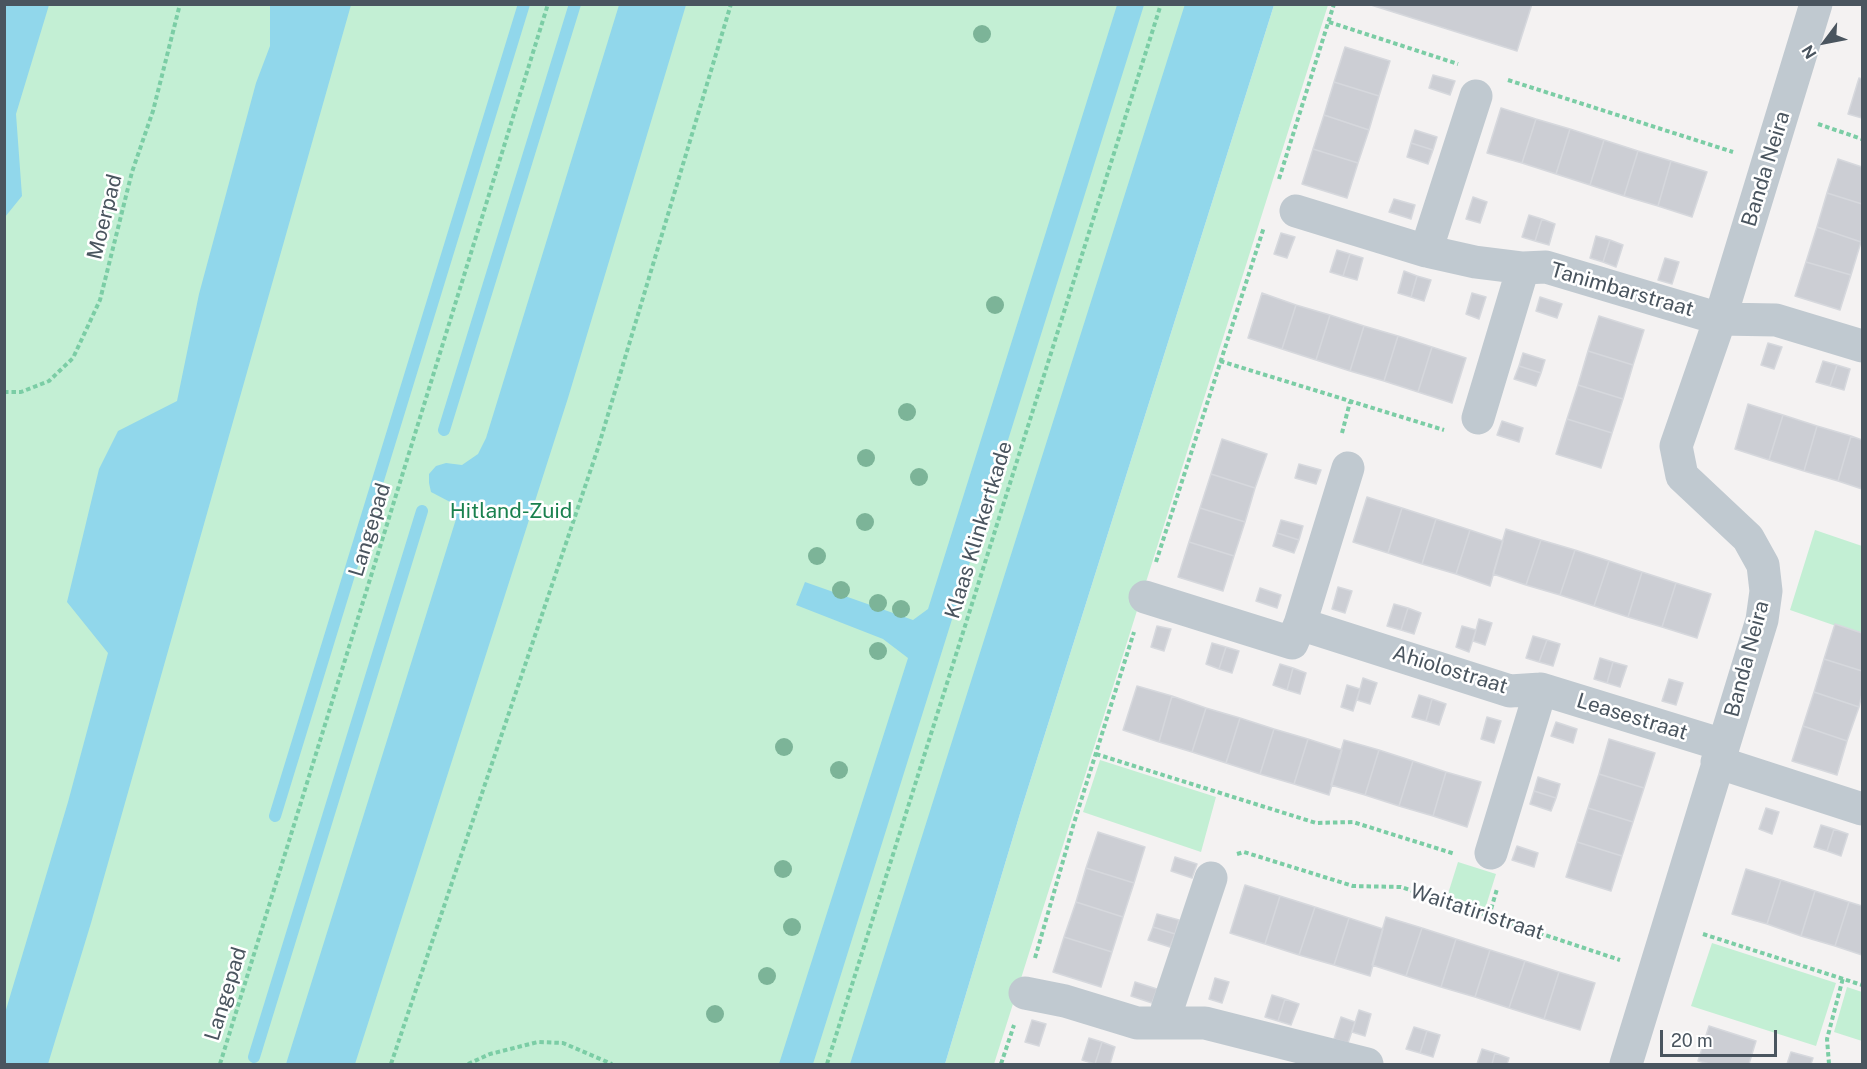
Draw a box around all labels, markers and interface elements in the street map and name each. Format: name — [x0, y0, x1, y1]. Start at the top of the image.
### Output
north arrow — [1795, 12, 1855, 72]
text: N — [1798, 41, 1821, 62]
street label: Banda Neira — [1736, 108, 1796, 230]
street label: Moerpad — [82, 172, 128, 262]
street label: Tanimbarstraat — [1547, 258, 1697, 322]
street label: Klaas Klinkertkade — [940, 438, 1018, 622]
street label: Langepad — [344, 480, 396, 580]
park label: Hitland-Zuid — [450, 499, 572, 525]
street label: Banda Neira — [1719, 598, 1775, 720]
street label: Ahiolostraat — [1389, 641, 1511, 699]
street label: Leasestraat — [1573, 688, 1691, 746]
street label: Waitatiristraat — [1407, 878, 1547, 946]
street label: Langepad — [200, 944, 252, 1044]
scale bar — [1663, 1018, 1780, 1056]
text: 20 m — [1671, 1030, 1713, 1051]

